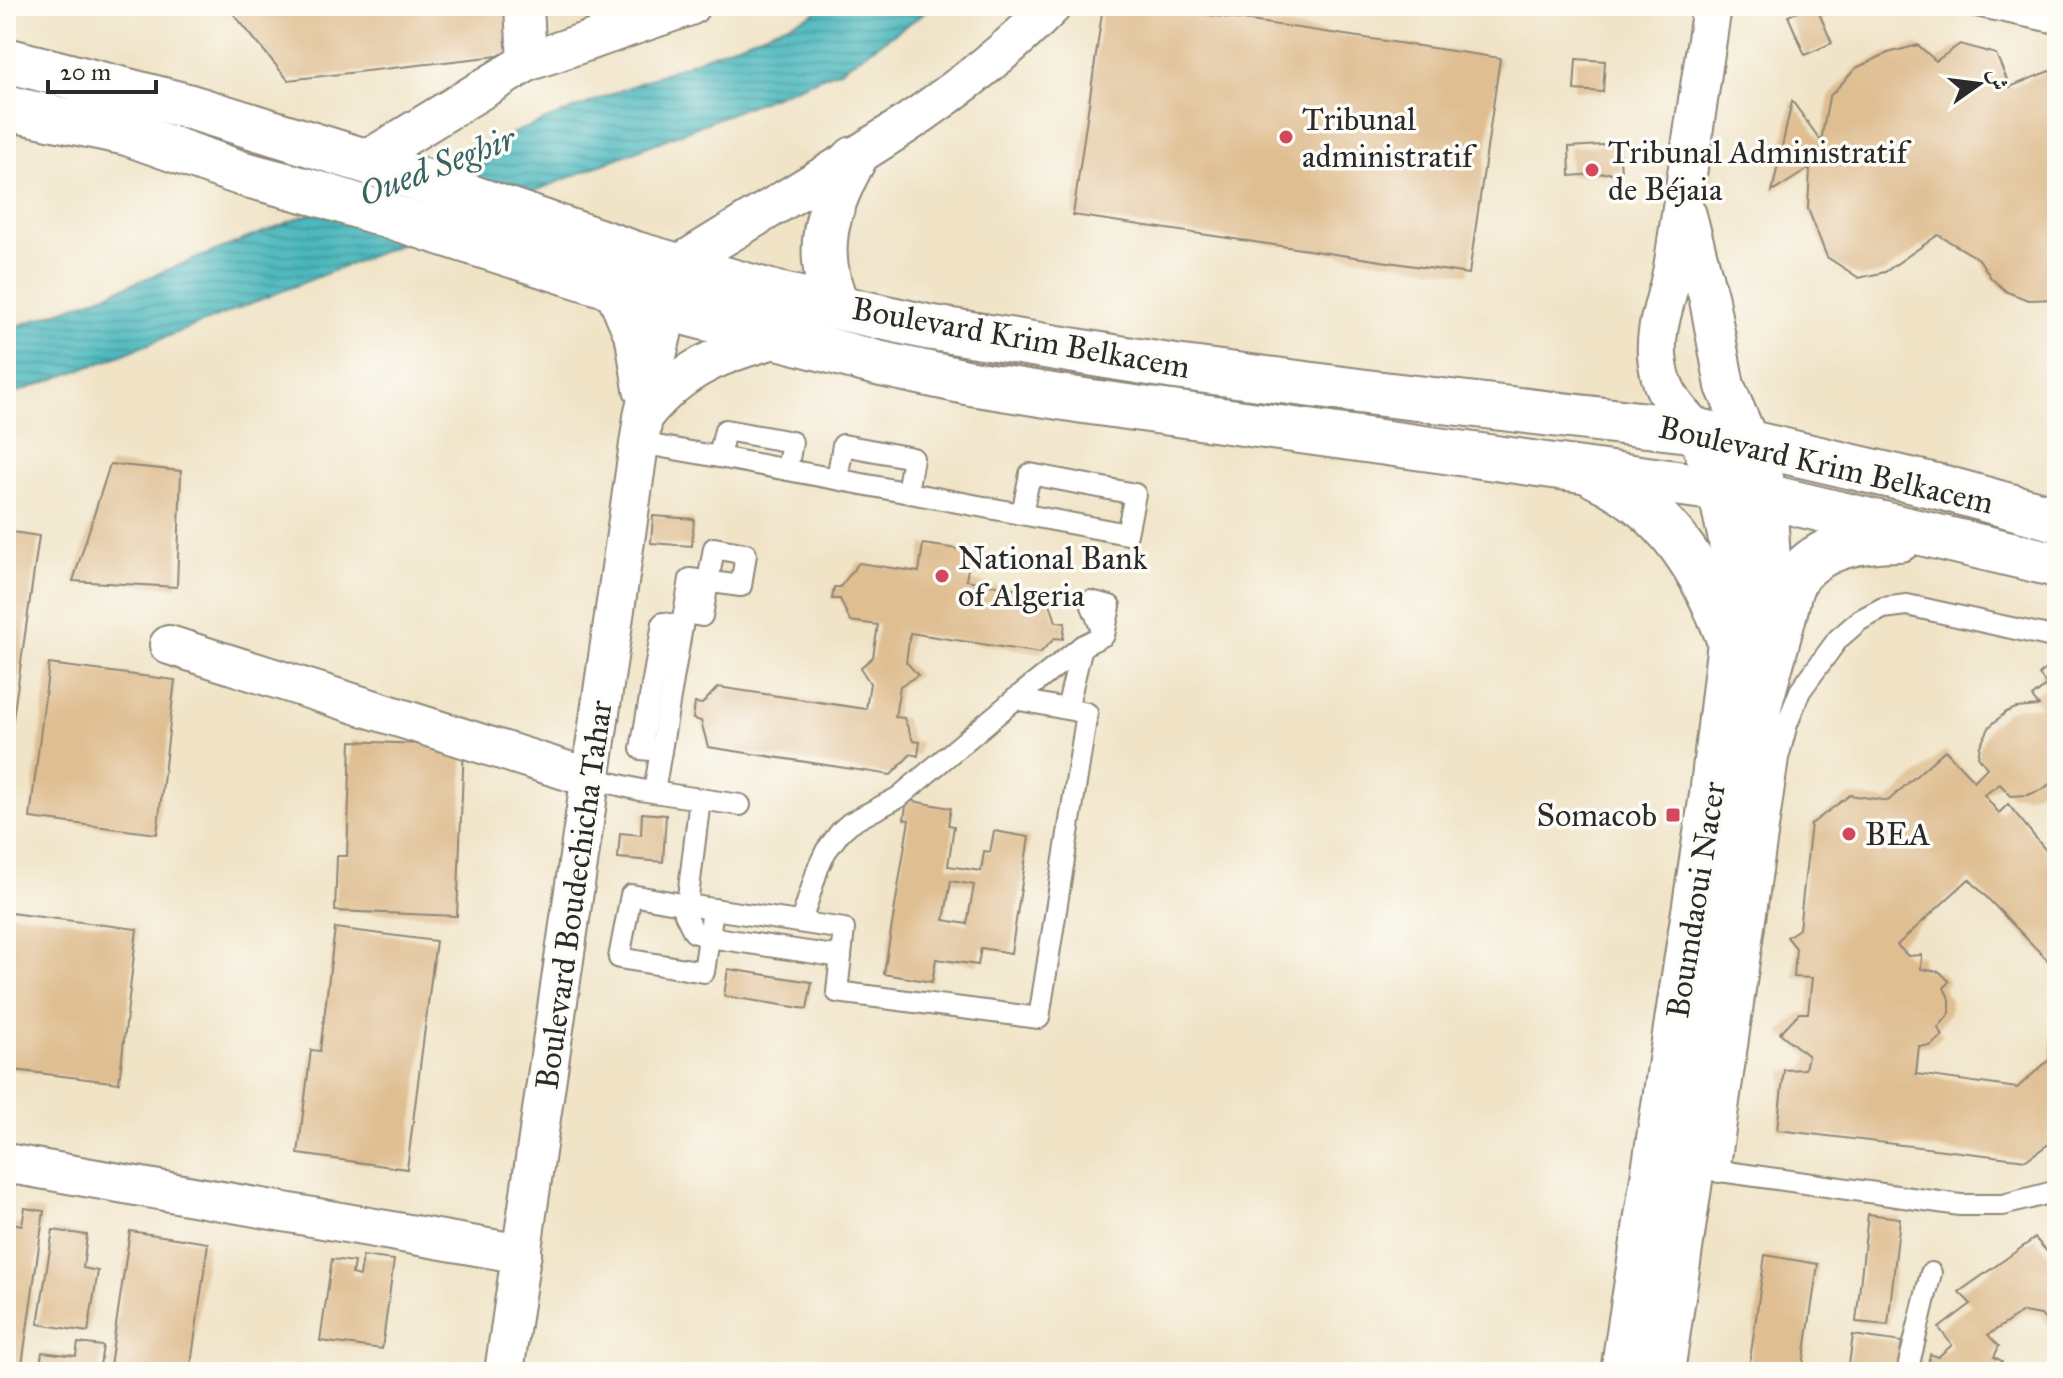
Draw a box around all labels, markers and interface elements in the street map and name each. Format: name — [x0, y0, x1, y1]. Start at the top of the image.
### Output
scale bar — [48, 44, 156, 94]
north arrow — [1939, 44, 2019, 124]
text: 20 m — [60, 57, 111, 87]
text: ش — [1982, 65, 2014, 93]
place label: Tribunal administratif — [1302, 100, 1478, 176]
water label: Oued Seghir — [353, 117, 523, 215]
marker: Tribunal administratif — [1277, 128, 1295, 146]
place label: Tribunal Administratif de Béjaia — [1608, 133, 1913, 209]
marker: Tribunal Administratif de Béjaia — [1583, 161, 1601, 179]
street label: Boulevard Krim Belkacem — [849, 289, 1193, 387]
street label: Boulevard Krim Belkacem — [1655, 407, 1997, 523]
place label: National Bank of Algeria — [958, 539, 1148, 615]
marker: National Bank of Algeria — [933, 567, 951, 585]
street label: Boulevard Boudechicha Tahar — [527, 698, 621, 1092]
street label: Boumdaoui Nacer — [1658, 779, 1734, 1021]
place label: Somacob — [1537, 796, 1657, 835]
marker: Somacob — [1664, 806, 1682, 824]
place label: BEA — [1865, 815, 1931, 854]
marker: BEA — [1840, 825, 1858, 843]

